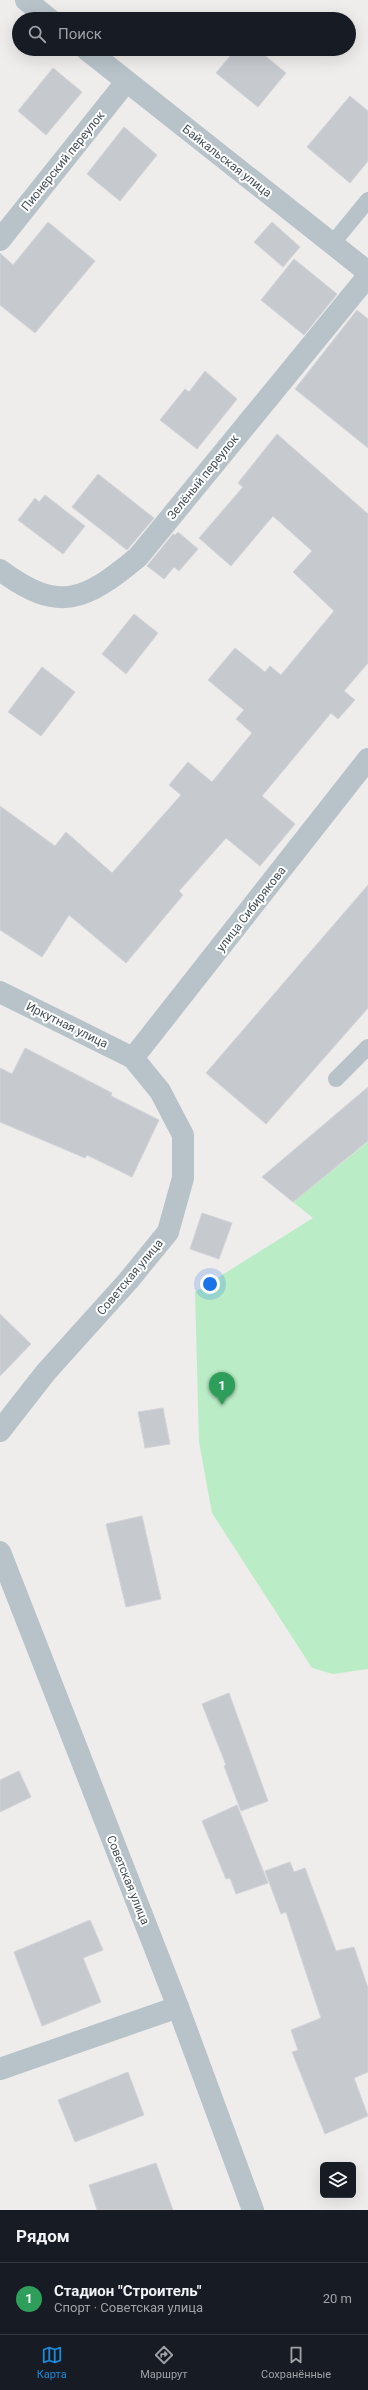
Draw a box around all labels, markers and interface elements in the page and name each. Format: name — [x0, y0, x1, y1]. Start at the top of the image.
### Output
search box — [12, 12, 356, 56]
icon: search — [26, 23, 48, 45]
text: Поиск — [58, 25, 102, 43]
street label: Пионерский переулок — [19, 108, 108, 214]
street label: Байкальская улица — [180, 122, 274, 200]
street label: Зелёный переулок — [165, 431, 242, 522]
street label: улица Сибирякова — [213, 864, 289, 954]
street label: Иркутная улица — [24, 999, 110, 1051]
street label: Советская улица — [94, 1236, 166, 1318]
your location — [200, 1274, 220, 1294]
pin: 1 — [209, 1372, 235, 1405]
street label: Советская улица — [104, 1833, 152, 1927]
map controls — [320, 2162, 356, 2198]
button: layers — [320, 2162, 356, 2198]
text: Рядом — [16, 2226, 70, 2246]
text: Стадион "Строитель" — [54, 2282, 202, 2300]
text: 1 — [25, 2291, 33, 2306]
text: 20 m — [323, 2291, 352, 2306]
text: Спорт · Советская улица — [54, 2300, 203, 2315]
tab: Карта — [37, 2344, 67, 2381]
tab: Маршрут — [140, 2344, 188, 2381]
tab: Сохранённые — [261, 2344, 331, 2381]

